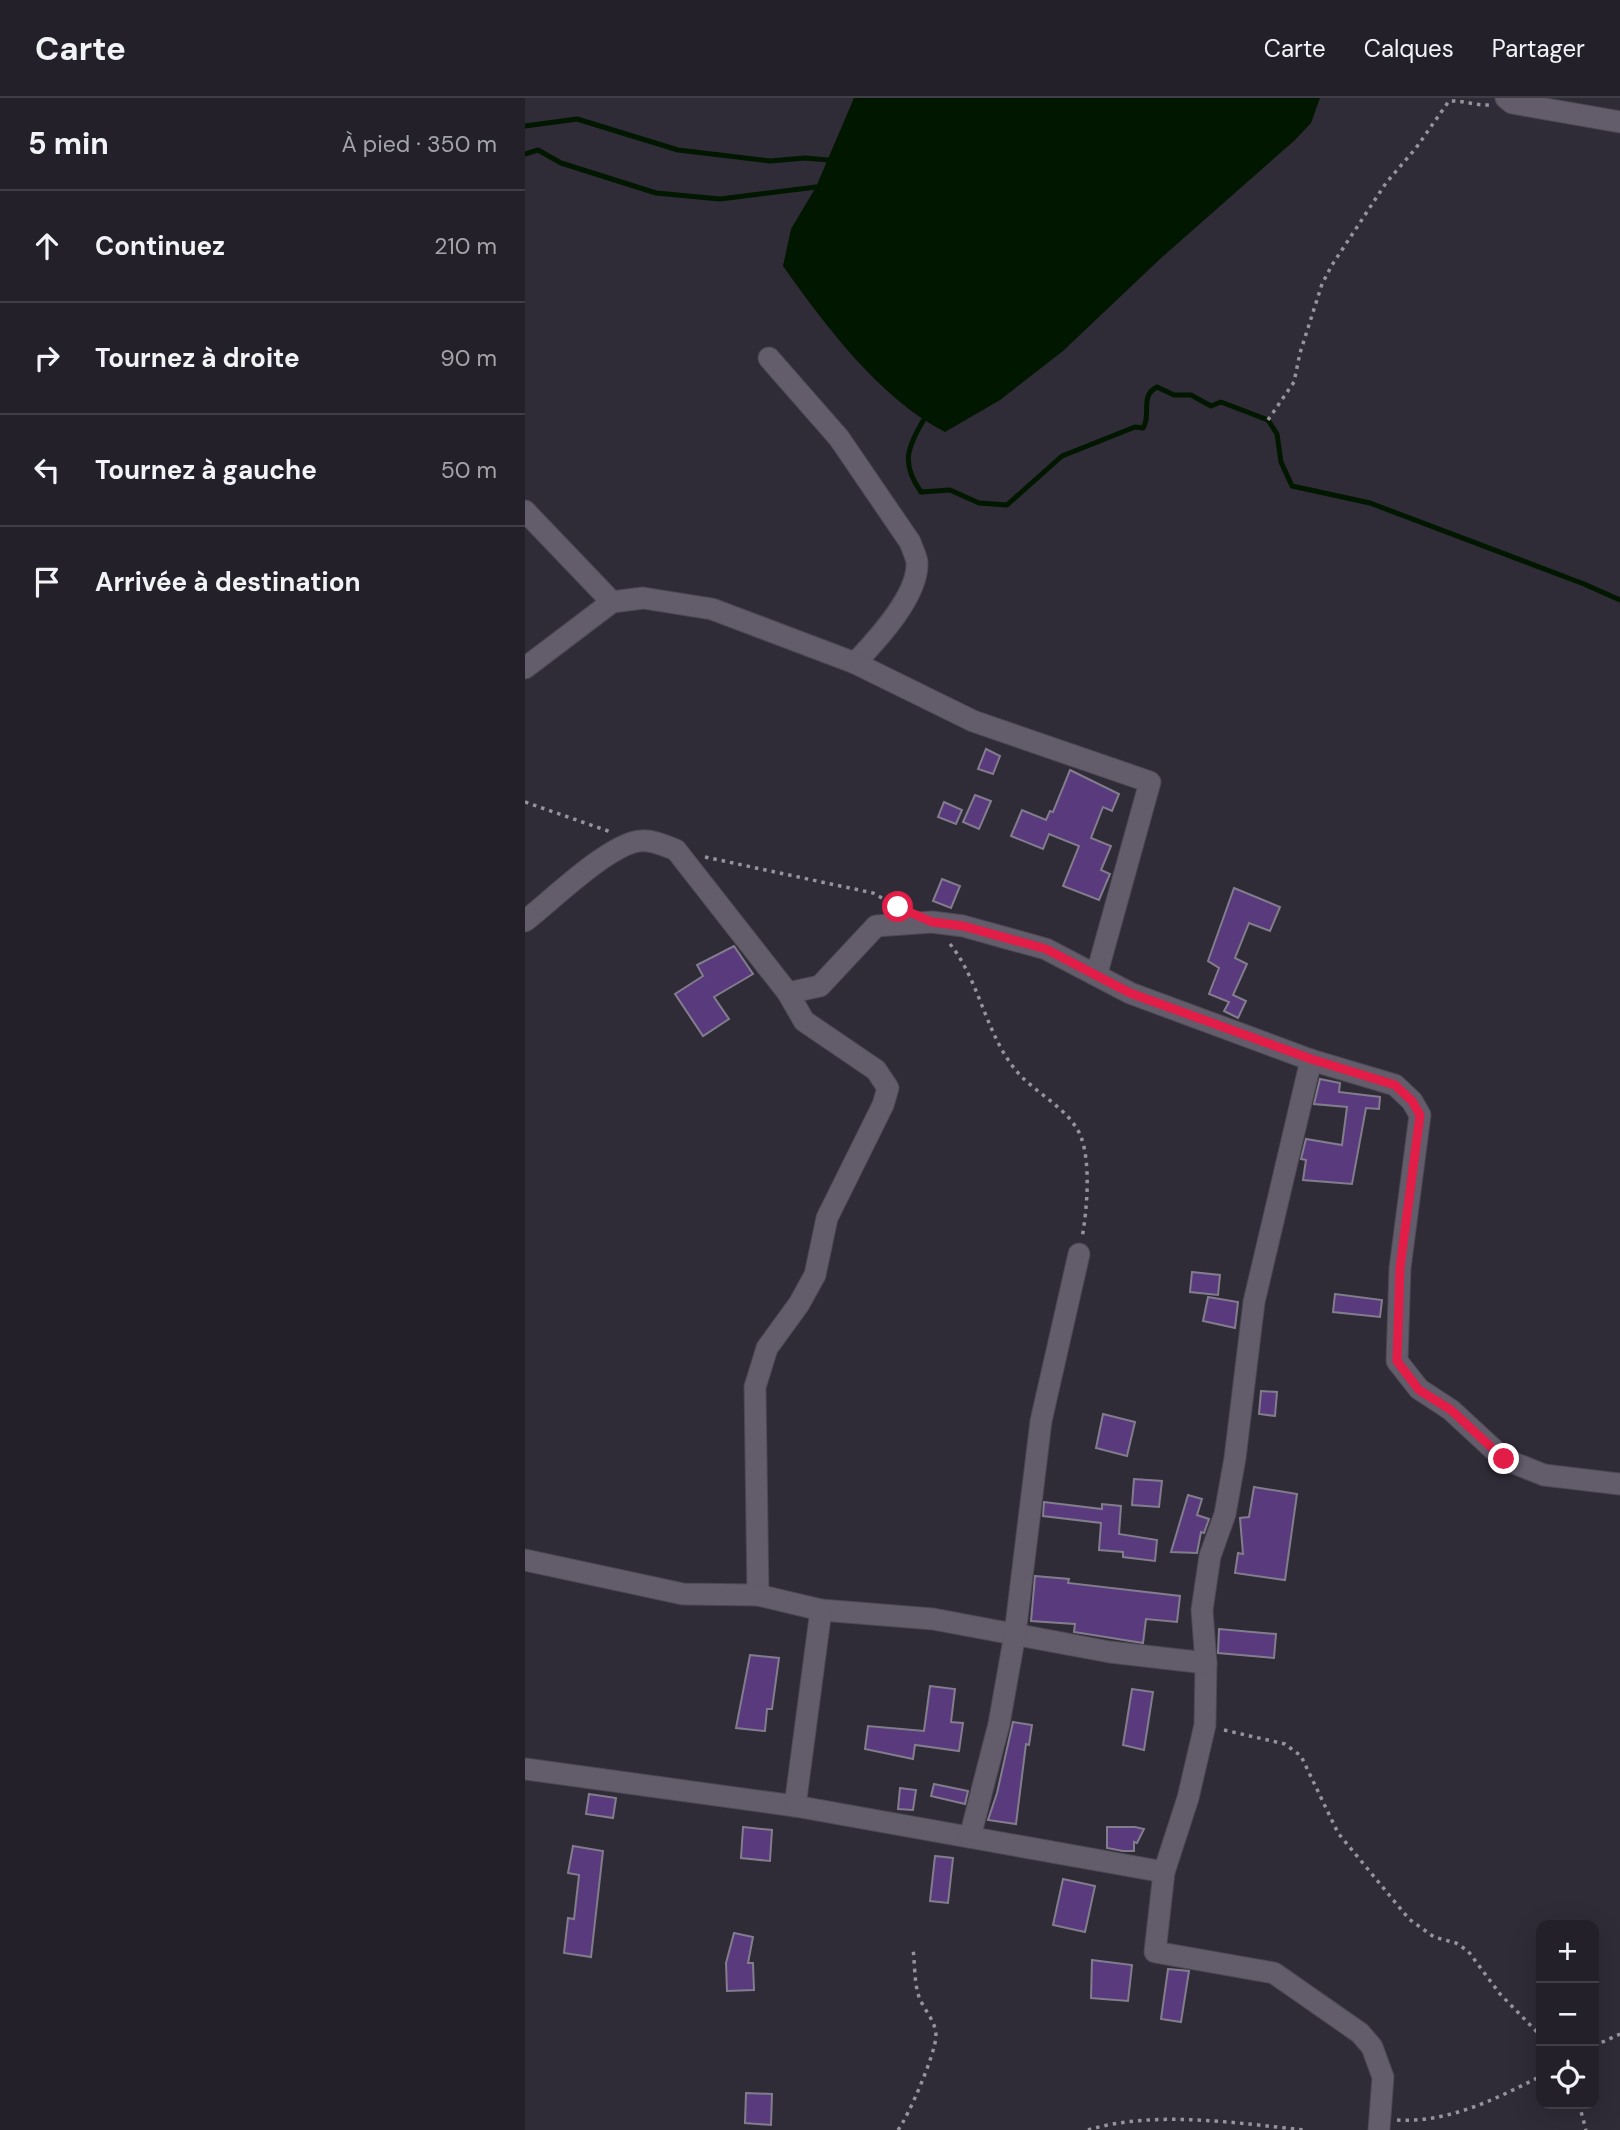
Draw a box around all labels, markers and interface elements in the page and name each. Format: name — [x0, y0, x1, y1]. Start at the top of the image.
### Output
text: Carte — [35, 27, 126, 70]
text: Carte — [1264, 33, 1326, 64]
text: Calques — [1364, 33, 1454, 64]
text: Partager — [1492, 33, 1585, 64]
text: 5 min — [28, 124, 109, 163]
text: À pied · 350 m — [341, 129, 497, 159]
icon: ahead — [28, 227, 66, 265]
text: Continuez — [95, 229, 225, 263]
text: 210 m — [434, 231, 497, 261]
icon: right — [28, 339, 66, 377]
text: Tournez à droite — [95, 341, 300, 375]
text: 90 m — [440, 343, 497, 373]
icon: left — [28, 451, 66, 489]
text: Tournez à gauche — [95, 453, 317, 487]
text: 50 m — [441, 455, 497, 485]
icon: arrive — [28, 563, 66, 601]
text: Arrivée à destination — [95, 565, 361, 599]
route start — [882, 891, 913, 922]
route end — [1488, 1443, 1519, 1474]
map controls — [1536, 1920, 1599, 2109]
button: + — [1536, 1920, 1599, 1983]
button: − — [1536, 1983, 1599, 2046]
button: locate — [1536, 2046, 1599, 2109]

